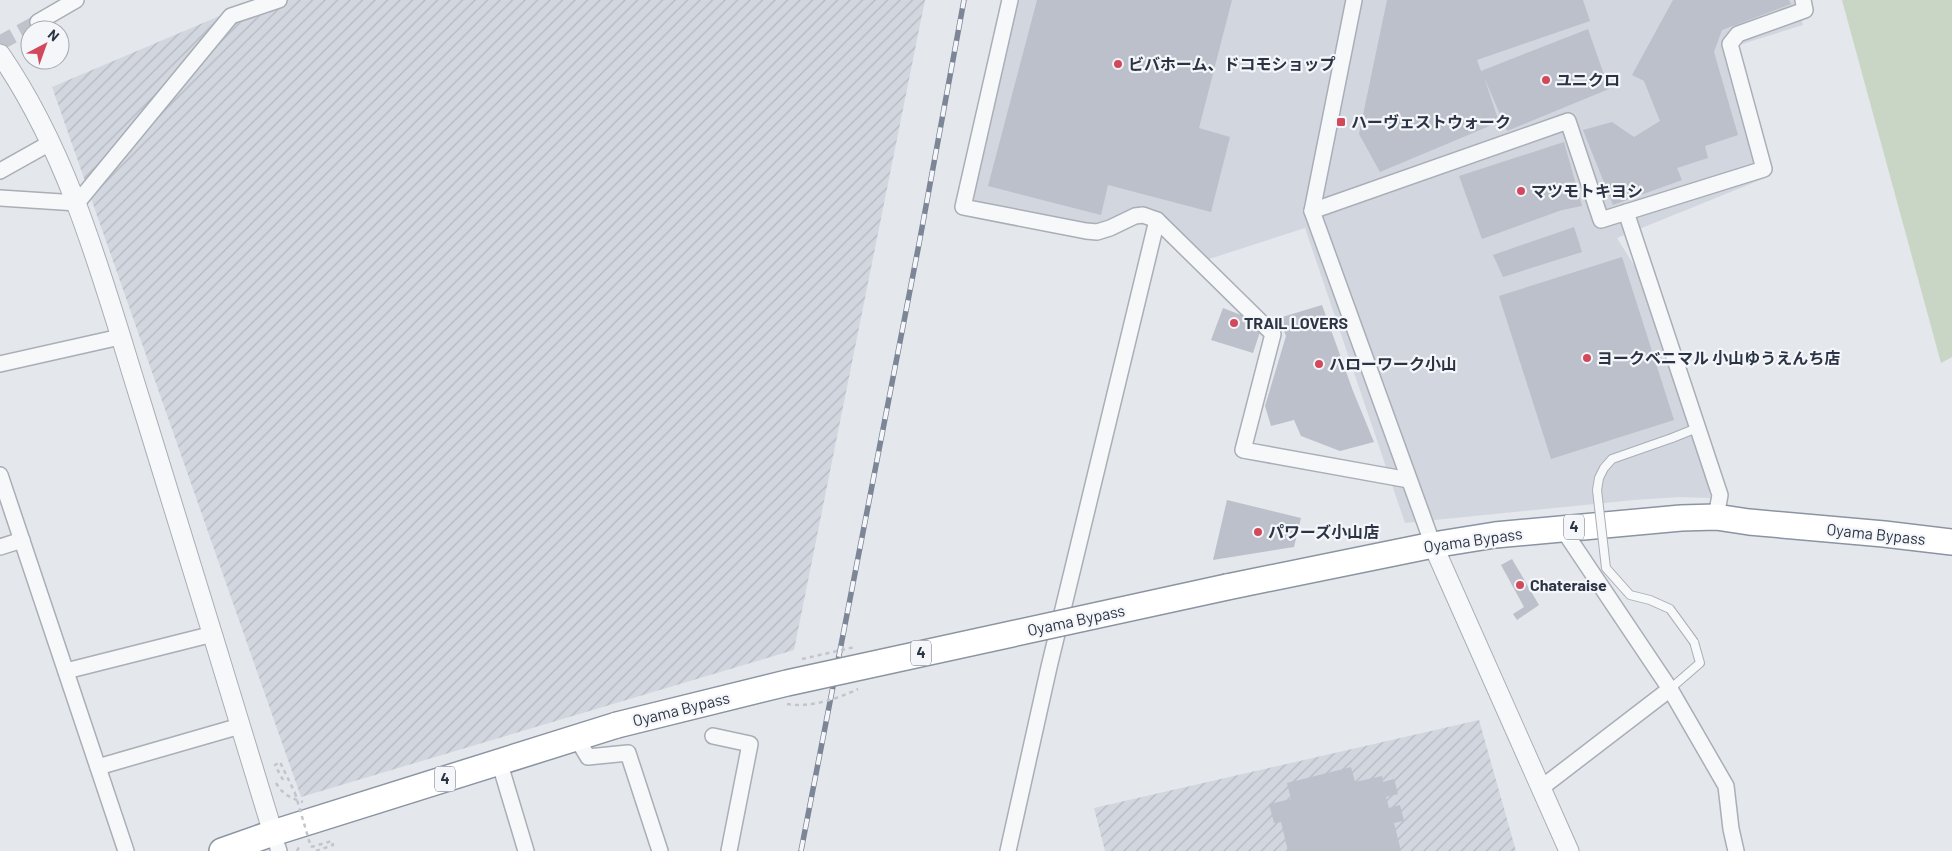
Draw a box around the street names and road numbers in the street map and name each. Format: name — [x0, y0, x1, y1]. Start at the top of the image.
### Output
road number: 4 — [1564, 514, 1584, 540]
street label: Oyama Bypass — [1826, 519, 1926, 548]
street label: Oyama Bypass — [1422, 523, 1523, 556]
street label: Oyama Bypass — [1025, 600, 1126, 639]
road number: 4 — [911, 640, 931, 666]
street label: Oyama Bypass — [630, 687, 731, 730]
road number: 4 — [435, 766, 455, 792]

